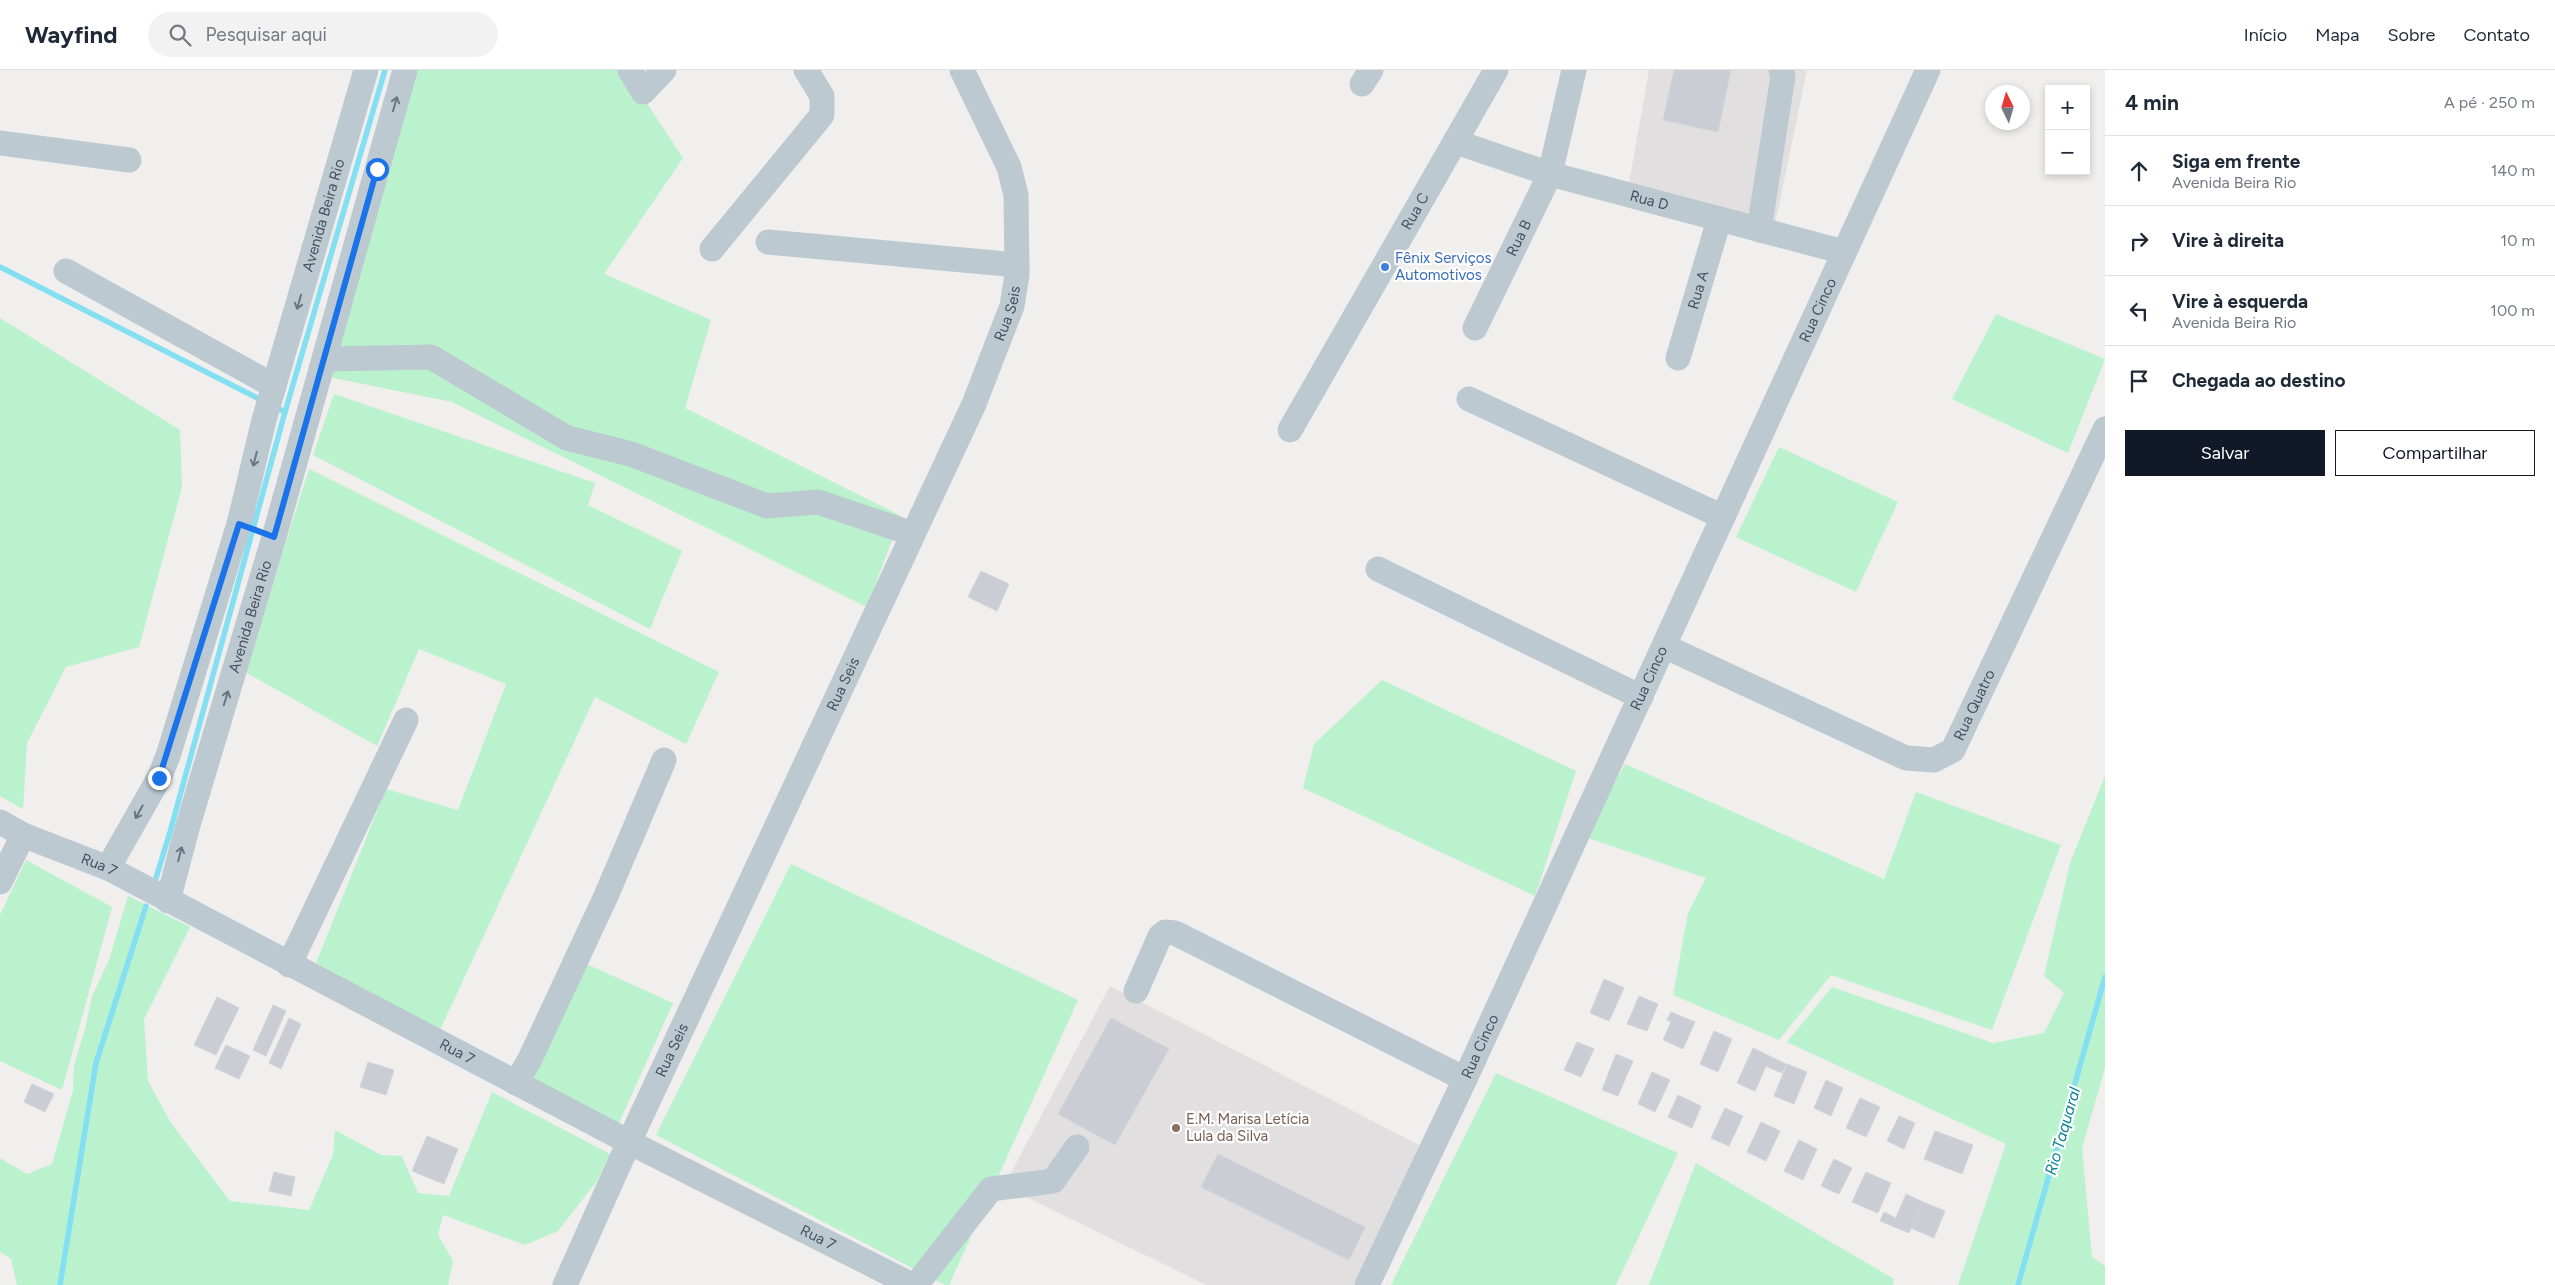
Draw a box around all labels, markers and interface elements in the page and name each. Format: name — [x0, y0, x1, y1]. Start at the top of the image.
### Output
search box — [148, 12, 498, 57]
text: Wayfind — [25, 20, 118, 49]
icon: search — [166, 21, 194, 49]
text: Pesquisar aqui — [206, 23, 327, 46]
text: Início — [2244, 24, 2287, 46]
text: Mapa — [2315, 24, 2359, 46]
text: Sobre — [2387, 24, 2435, 46]
text: Contato — [2463, 24, 2530, 46]
north arrow — [1985, 85, 2030, 130]
map controls — [2045, 85, 2090, 175]
button: + — [2045, 85, 2090, 130]
text: 4 min — [2125, 90, 2179, 115]
text: A pé · 250 m — [2444, 93, 2535, 112]
one-way arrow — [391, 97, 400, 113]
button: − — [2045, 130, 2090, 175]
text: Siga em frente — [2172, 150, 2300, 173]
street label: Avenida Beira Rio — [299, 156, 349, 274]
icon: ahead — [2125, 157, 2153, 185]
route start — [366, 158, 389, 181]
text: 140 m — [2491, 161, 2535, 180]
text: Avenida Beira Rio — [2172, 173, 2296, 192]
street label: Rua D — [1628, 187, 1671, 214]
street label: Rua C — [1397, 189, 1433, 233]
street label: Rua B — [1502, 217, 1535, 259]
icon: right — [2125, 227, 2153, 255]
text: Vire à direita — [2172, 229, 2284, 252]
text: 10 m — [2501, 231, 2535, 250]
place label: Fênix Serviços Automotivos — [1395, 249, 1492, 284]
marker: Fênix Serviços Automotivos — [1379, 261, 1391, 273]
street label: Rua A — [1684, 269, 1712, 311]
street label: Rua Cinco — [1795, 275, 1840, 345]
street label: Rua Seis — [990, 285, 1024, 344]
text: Vire à esquerda — [2172, 290, 2308, 313]
one-way arrow — [293, 293, 303, 309]
icon: left — [2125, 297, 2153, 325]
text: 100 m — [2490, 301, 2535, 320]
text: Avenida Beira Rio — [2172, 313, 2296, 332]
icon: arrive — [2125, 367, 2153, 395]
text: Chegada ao destino — [2172, 369, 2345, 392]
button: Salvar — [2125, 430, 2325, 476]
button: Compartilhar — [2335, 430, 2535, 476]
one-way arrow — [250, 451, 259, 467]
street label: Avenida Beira Rio — [225, 558, 276, 675]
street label: Rua Cinco — [1626, 643, 1671, 713]
street label: Rua Seis — [823, 655, 863, 714]
street label: Rua Quatro — [1950, 666, 1999, 743]
one-way arrow — [221, 691, 231, 707]
route end — [148, 767, 171, 790]
one-way arrow — [134, 804, 143, 819]
one-way arrow — [176, 847, 185, 863]
street label: Rua 7 — [78, 849, 120, 880]
street label: Rua Cinco — [1457, 1011, 1503, 1081]
street label: Rua Seis — [652, 1021, 692, 1080]
street label: Rua 7 — [436, 1035, 478, 1068]
water label: Rio Taquaral — [2041, 1085, 2084, 1177]
place label: E.M. Marisa Letícia Lula da Silva — [1186, 1110, 1309, 1145]
marker: E.M. Marisa Letícia Lula da Silva — [1170, 1122, 1182, 1134]
street label: Rua 7 — [797, 1221, 839, 1254]

